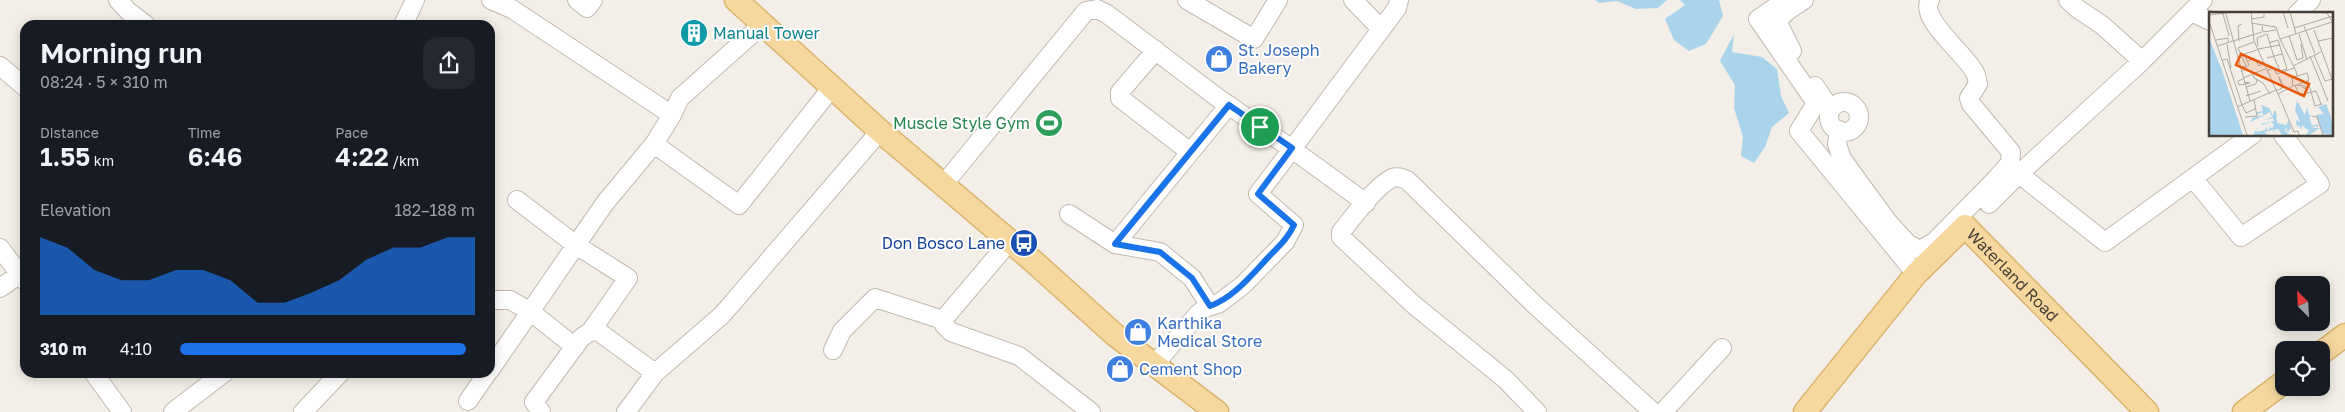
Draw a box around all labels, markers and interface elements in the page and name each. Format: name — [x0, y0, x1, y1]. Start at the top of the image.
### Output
inset map — [2209, 12, 2332, 136]
building icon: Manual Tower — [679, 18, 709, 48]
place label: Manual Tower — [713, 23, 820, 43]
text: Morning run — [40, 36, 203, 69]
button: share — [423, 37, 475, 89]
place label: St. Joseph Bakery — [1238, 40, 1320, 78]
shop icon: St. Joseph Bakery — [1204, 44, 1234, 74]
text: 08:24 · 5 × 310 m — [40, 72, 168, 92]
pin — [1239, 106, 1281, 148]
sports icon: Muscle Style Gym — [1034, 108, 1064, 138]
place label: Muscle Style Gym — [893, 113, 1030, 133]
icon: arrive — [1246, 113, 1274, 141]
text: Distance — [40, 124, 99, 141]
text: Time — [188, 124, 221, 141]
text: Pace — [335, 124, 368, 141]
text: 1.55 — [40, 141, 90, 172]
text: 6:46 — [188, 141, 242, 172]
text: 4:22 — [335, 141, 389, 172]
text: km — [90, 152, 114, 169]
text: /km — [389, 152, 419, 169]
text: Elevation — [40, 200, 111, 220]
text: 182–188 m — [394, 200, 475, 220]
street label: Waterland Road — [1963, 224, 2063, 326]
bus stop icon: Don Bosco Lane — [1009, 228, 1039, 258]
place label: Don Bosco Lane — [882, 233, 1005, 253]
north arrow — [2275, 276, 2330, 331]
map controls — [2275, 276, 2330, 396]
place label: Karthika Medical Store — [1157, 313, 1262, 351]
shop icon: Karthika Medical Store — [1123, 317, 1153, 347]
text: 310 m — [40, 339, 86, 359]
text: 4:10 — [120, 339, 152, 359]
button: locate — [2275, 341, 2330, 396]
shop icon: Cement Shop — [1105, 354, 1135, 384]
place label: Cement Shop — [1139, 359, 1242, 379]

